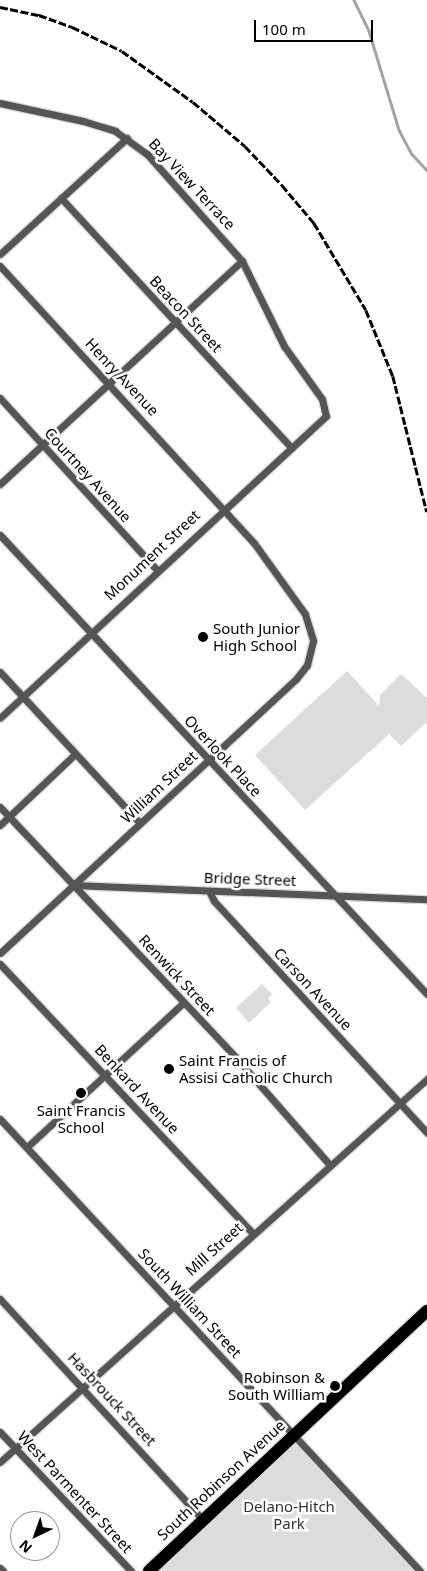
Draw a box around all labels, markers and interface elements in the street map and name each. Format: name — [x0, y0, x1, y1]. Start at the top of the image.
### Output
scale bar — [257, 10, 376, 42]
text: 100 m — [262, 19, 306, 39]
street label: Bay View Terrace — [145, 135, 239, 233]
street label: Beacon Street — [146, 272, 226, 356]
street label: Henry Avenue — [82, 335, 162, 419]
street label: Courtney Avenue — [41, 424, 135, 526]
street label: Monument Street — [100, 506, 204, 604]
place label: South Junior High School — [213, 619, 300, 654]
marker: South Junior High School — [197, 631, 209, 643]
street label: Overlook Place — [181, 711, 265, 801]
street label: William Street — [117, 747, 201, 827]
street label: Bridge Street — [203, 868, 297, 890]
street label: Renwick Street — [135, 931, 219, 1019]
street label: Carson Avenue — [270, 944, 356, 1034]
street label: Benkard Avenue — [91, 1041, 183, 1137]
place label: Saint Francis of Assisi Catholic Church — [179, 1051, 333, 1086]
marker: Saint Francis of Assisi Catholic Church — [163, 1063, 175, 1075]
marker: Saint Francis School — [75, 1087, 87, 1099]
place label: Saint Francis School — [37, 1101, 125, 1136]
street label: Mill Street — [182, 1219, 246, 1279]
street label: South William Street — [135, 1245, 245, 1361]
street label: Hasbrouck Street — [64, 1349, 160, 1449]
place label: Robinson & South William — [228, 1368, 325, 1403]
marker: Robinson & South William — [329, 1380, 341, 1392]
street label: South Robinson Avenue — [153, 1416, 289, 1544]
street label: West Parmenter Street — [14, 1427, 136, 1557]
park label: Delano-Hitch Park — [243, 1497, 335, 1532]
north arrow — [10, 1511, 60, 1561]
text: N — [15, 1536, 36, 1558]

